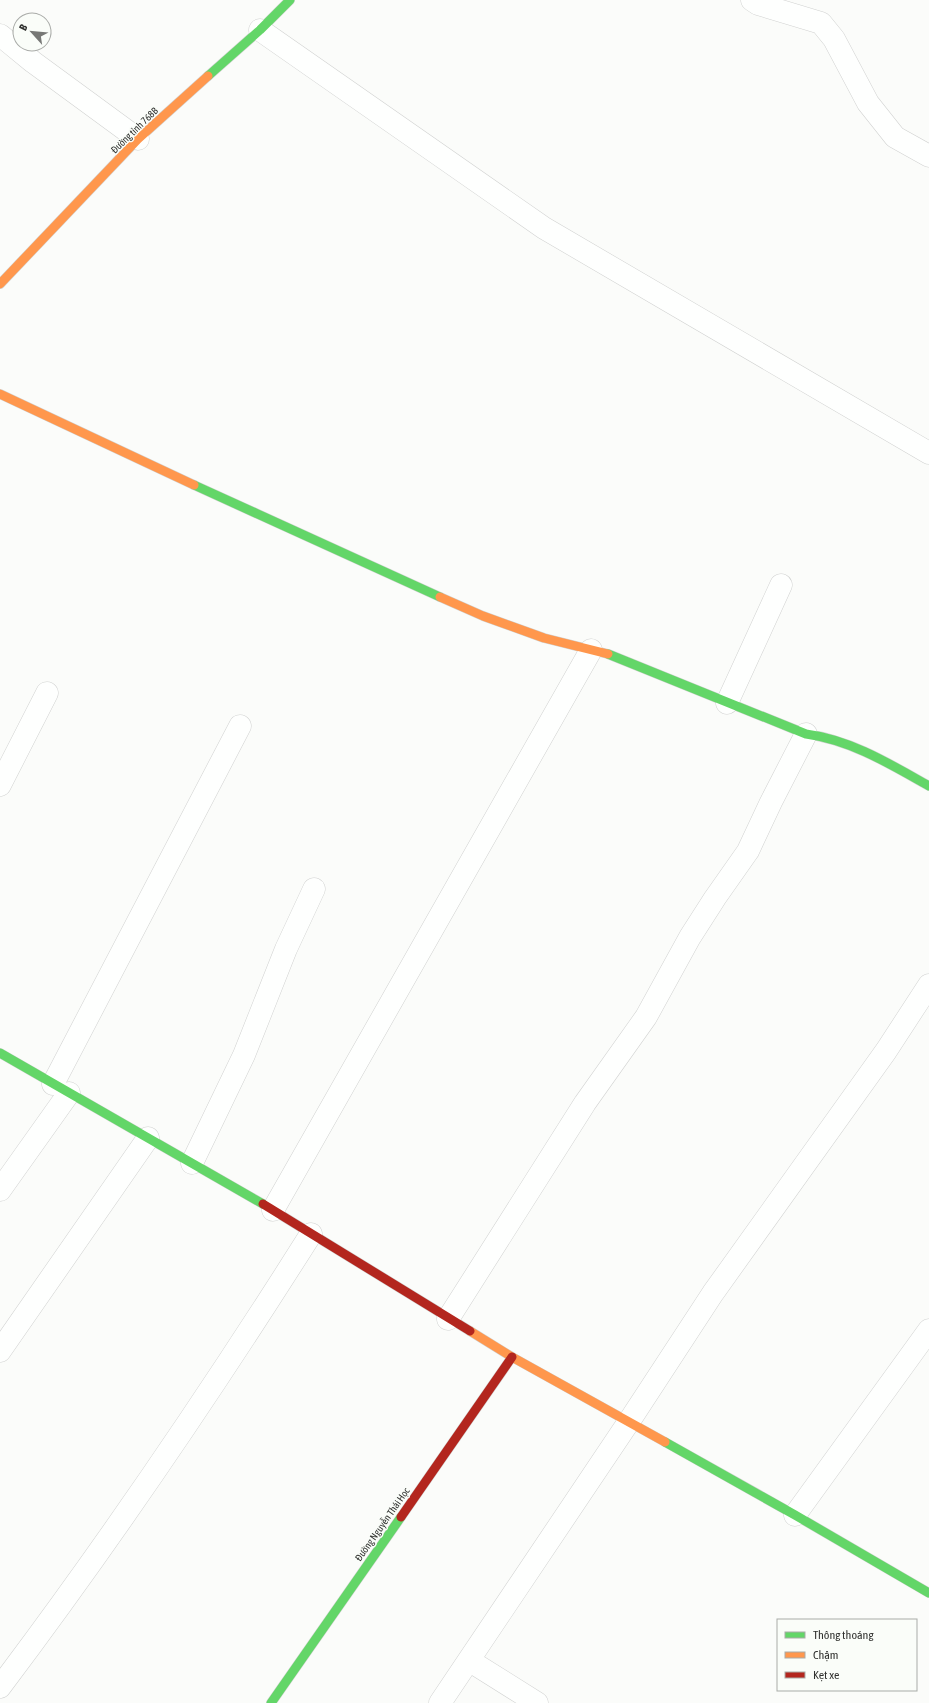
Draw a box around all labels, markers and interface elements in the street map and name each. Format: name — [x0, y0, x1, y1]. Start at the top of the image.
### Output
north arrow — [12, 12, 52, 52]
text: B — [17, 22, 30, 33]
street label: Đường tỉnh 768B — [109, 105, 160, 155]
street label: Đường Nguyễn Thái Học — [353, 1485, 412, 1563]
legend — [777, 1619, 917, 1691]
text: Thông thoáng — [813, 1628, 874, 1642]
text: Chậm — [813, 1648, 838, 1662]
text: Kẹt xe — [813, 1668, 839, 1682]

